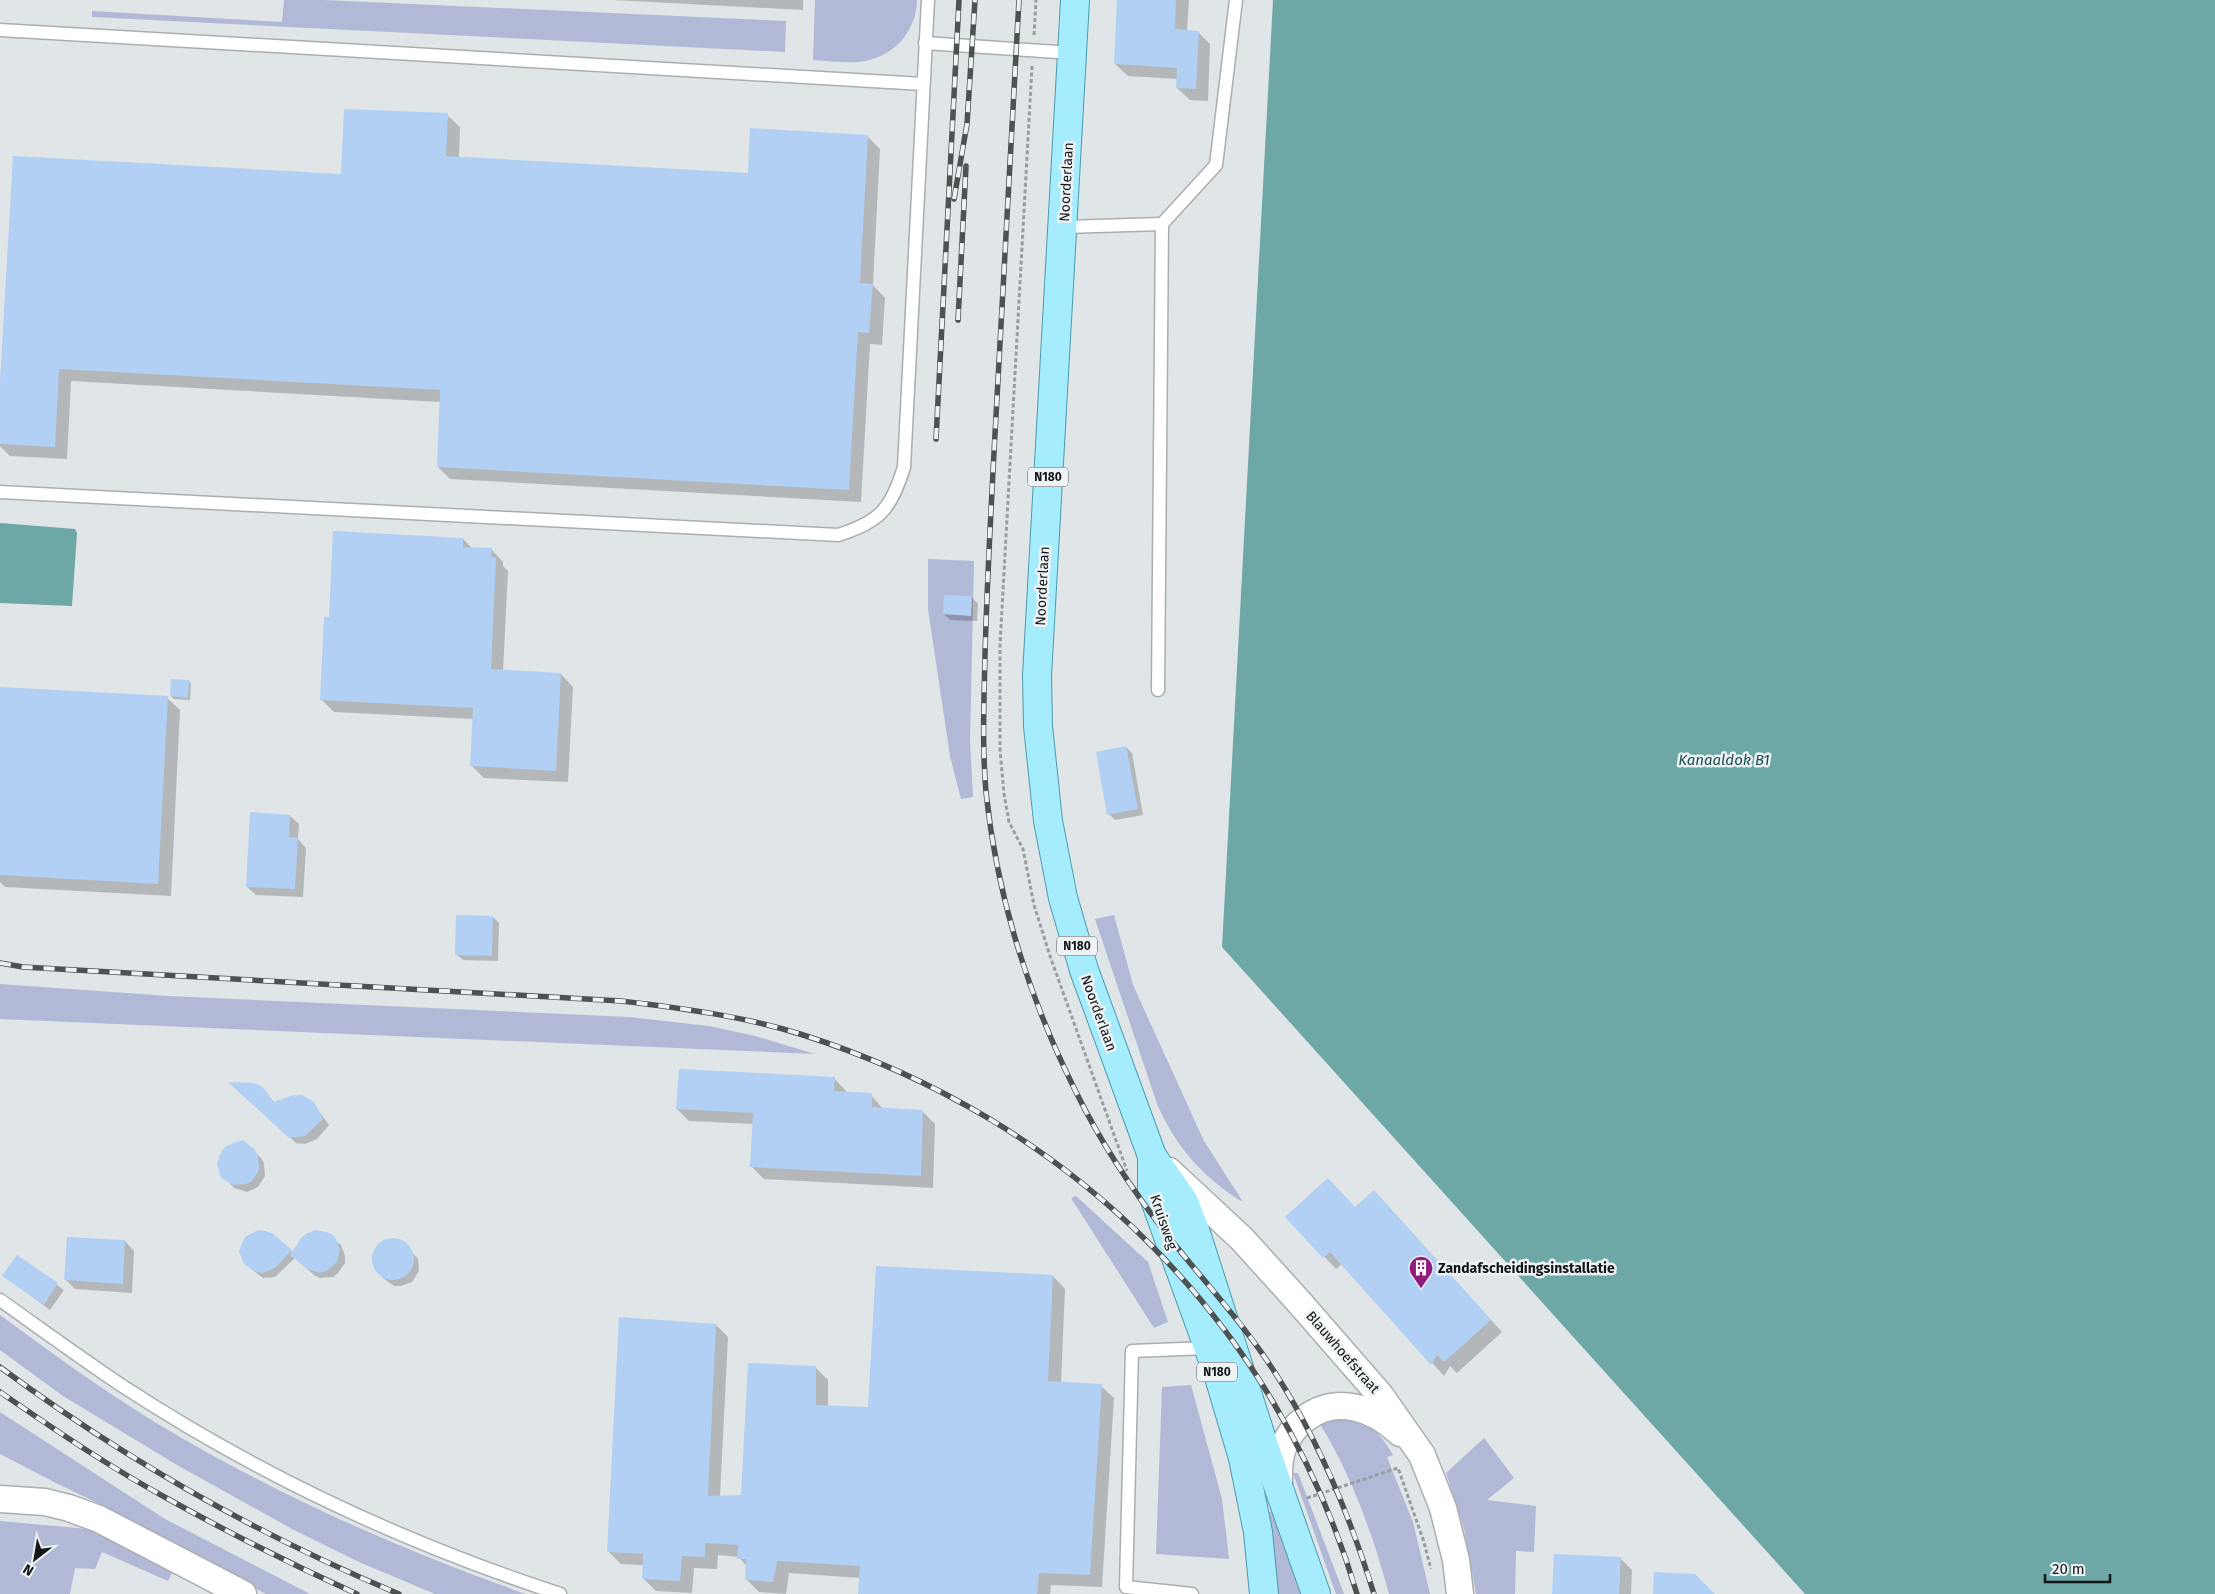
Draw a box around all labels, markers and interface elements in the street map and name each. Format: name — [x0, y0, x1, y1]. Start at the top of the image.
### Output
street label: Noorderlaan — [1056, 142, 1077, 222]
road number: N180 — [1028, 468, 1068, 487]
street label: Noorderlaan — [1032, 546, 1053, 626]
water label: Kanaaldok B1 — [1678, 751, 1770, 769]
road number: N180 — [1057, 936, 1097, 956]
street label: Noorderlaan — [1077, 973, 1120, 1054]
street label: Kruisweg — [1146, 1192, 1181, 1253]
building icon: Zandafscheidingsinstallatie — [1408, 1255, 1434, 1289]
place label: Zandafscheidingsinstallatie — [1438, 1260, 1615, 1277]
street label: Blauwhoefstraat — [1302, 1308, 1384, 1398]
road number: N180 — [1197, 1362, 1237, 1381]
north arrow — [10, 1534, 60, 1584]
scale bar — [2045, 1552, 2110, 1584]
text: N — [20, 1560, 37, 1579]
text: 20 m — [2052, 1560, 2085, 1578]

